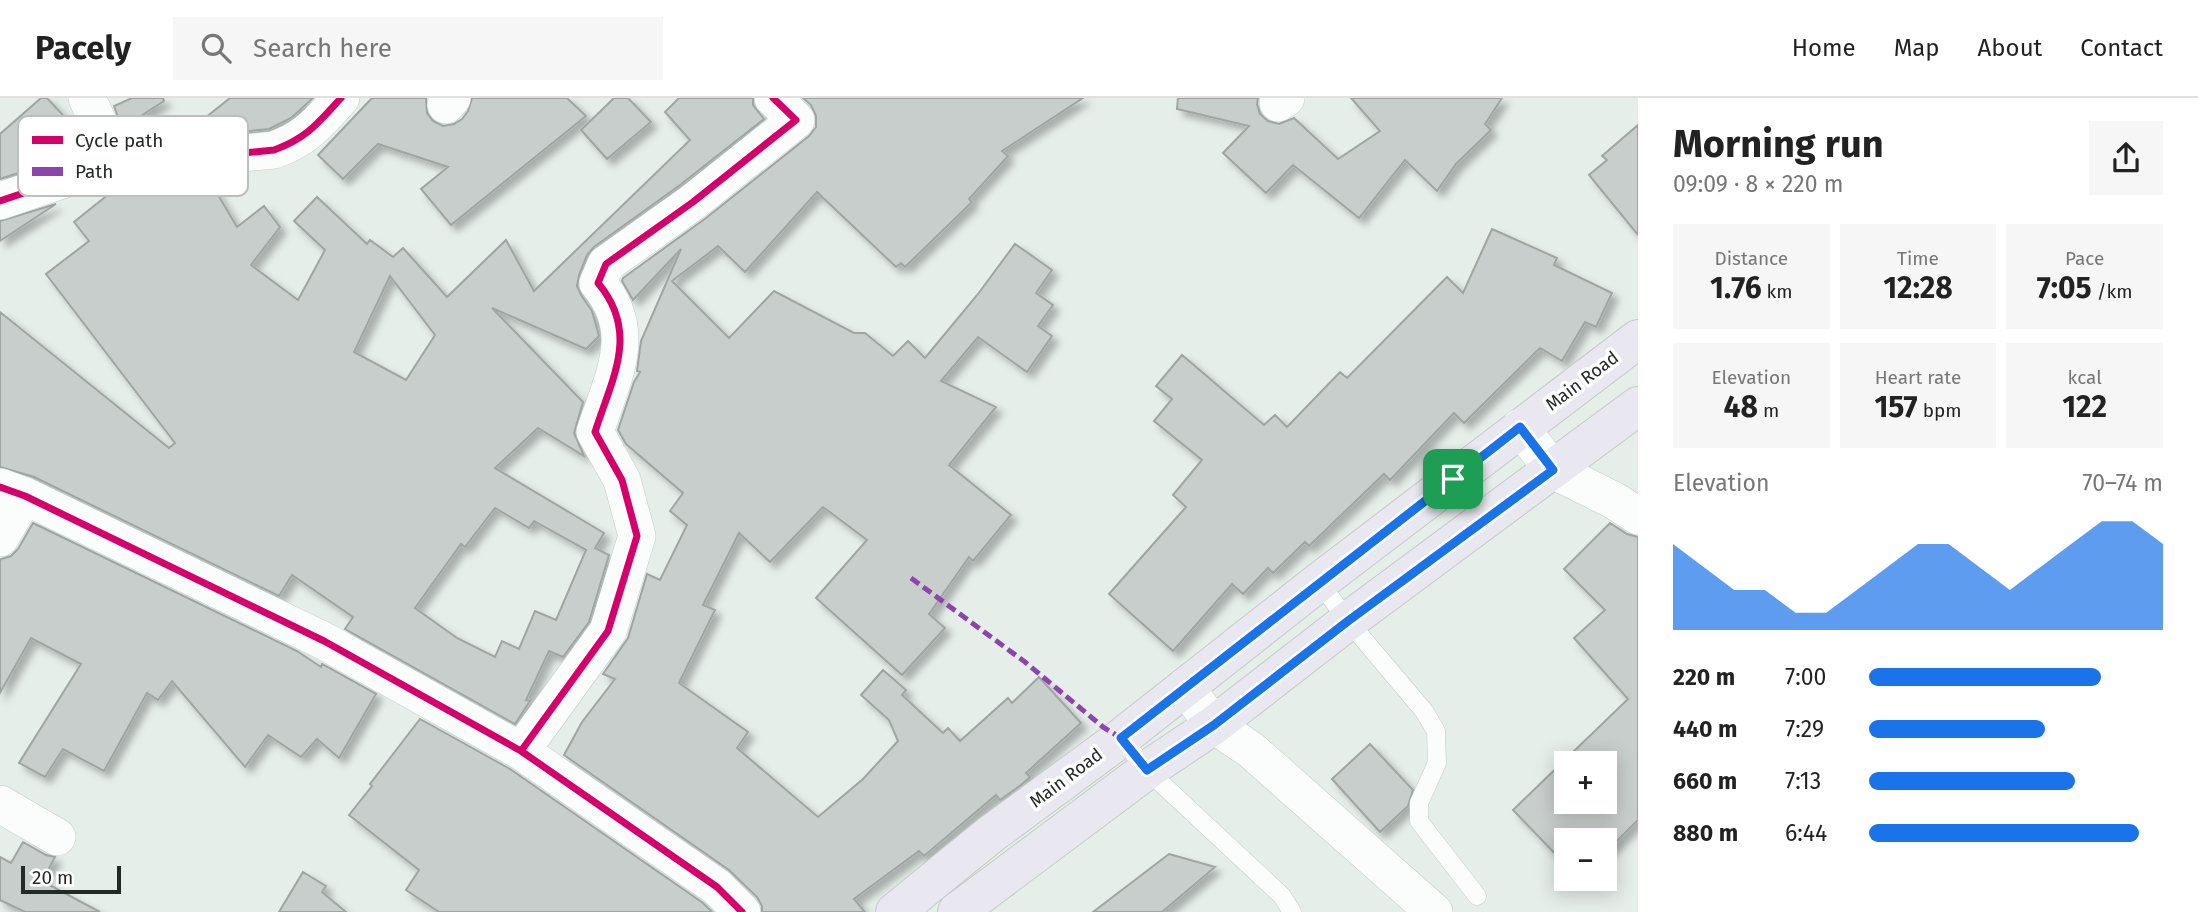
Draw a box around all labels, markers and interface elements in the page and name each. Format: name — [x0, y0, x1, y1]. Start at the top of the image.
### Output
search box — [173, 17, 663, 80]
text: Pacely — [35, 28, 131, 68]
icon: search — [197, 29, 235, 67]
text: Search here — [253, 33, 392, 64]
text: Home — [1792, 34, 1856, 62]
text: Map — [1894, 34, 1940, 62]
text: About — [1978, 34, 2042, 62]
text: Contact — [2080, 34, 2163, 62]
legend — [18, 116, 248, 196]
text: Morning run — [1673, 121, 1884, 167]
button: share — [2089, 121, 2163, 195]
text: Cycle path — [75, 129, 163, 152]
text: Path — [75, 160, 113, 183]
text: 09:09 · 8 × 220 m — [1673, 170, 1843, 198]
text: Distance — [1714, 247, 1788, 270]
text: Time — [1897, 247, 1939, 270]
text: Pace — [2065, 247, 2104, 270]
text: 1.76 — [1710, 270, 1762, 306]
text: 12:28 — [1883, 270, 1953, 306]
text: 7:05 — [2037, 270, 2092, 306]
text: km — [1762, 280, 1793, 303]
text: /km — [2092, 280, 2133, 303]
street label: Main Road — [1541, 346, 1623, 416]
text: Elevation — [1712, 366, 1791, 389]
text: Heart rate — [1875, 366, 1961, 389]
text: kcal — [2068, 366, 2102, 389]
text: 48 — [1723, 389, 1758, 425]
text: 157 — [1874, 389, 1918, 425]
text: 122 — [2062, 389, 2107, 425]
text: m — [1758, 399, 1779, 422]
text: bpm — [1918, 399, 1962, 422]
pin — [1423, 449, 1483, 509]
icon: arrive — [1434, 460, 1472, 498]
text: Elevation — [1673, 469, 1769, 497]
text: 70–74 m — [2082, 469, 2163, 497]
text: 220 m — [1673, 663, 1735, 691]
text: 7:00 — [1785, 663, 1826, 691]
text: 440 m — [1673, 715, 1737, 743]
text: 7:29 — [1785, 715, 1824, 743]
street label: Main Road — [1025, 743, 1107, 813]
map controls — [1554, 751, 1617, 891]
button: + — [1554, 751, 1617, 814]
text: 660 m — [1673, 767, 1737, 795]
text: 7:13 — [1785, 767, 1821, 795]
text: 880 m — [1673, 819, 1738, 847]
text: 6:44 — [1785, 819, 1827, 847]
button: − — [1554, 828, 1617, 891]
scale bar — [21, 863, 121, 895]
text: 20 m — [32, 866, 73, 889]

